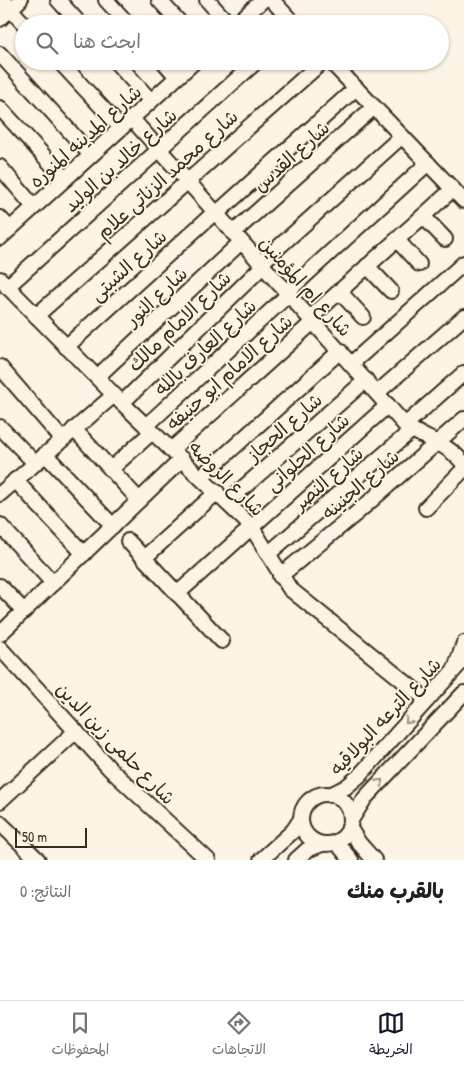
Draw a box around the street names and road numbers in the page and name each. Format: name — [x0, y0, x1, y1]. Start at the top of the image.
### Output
street label: شارع المدينه المنوره — [23, 78, 148, 194]
street label: شارع خالد بن الوليد — [58, 102, 183, 219]
street label: شارع محمد الزناتى علام — [90, 103, 245, 246]
street label: شارع القدس — [247, 115, 336, 198]
street label: شارع الشبتى — [84, 223, 173, 307]
street label: شارع ام المؤمنين — [252, 230, 358, 343]
street label: شارع النور — [118, 260, 194, 334]
street label: شارع الامام مالك — [122, 265, 238, 378]
street label: شارع العارف بالله — [148, 293, 263, 402]
street label: شارع الامام ابو حنيفه — [160, 308, 299, 437]
street label: شارع الحجاز — [239, 387, 328, 469]
street label: شارع الحلوانى — [259, 407, 356, 498]
street label: شارع الروضه — [183, 434, 271, 522]
street label: شارع النصر — [286, 440, 369, 518]
street label: شارع الجنينه — [316, 443, 405, 526]
street label: شارع الترعه البولاقيه — [323, 651, 447, 781]
street label: شارع حلمى زين الدين — [50, 676, 181, 811]

